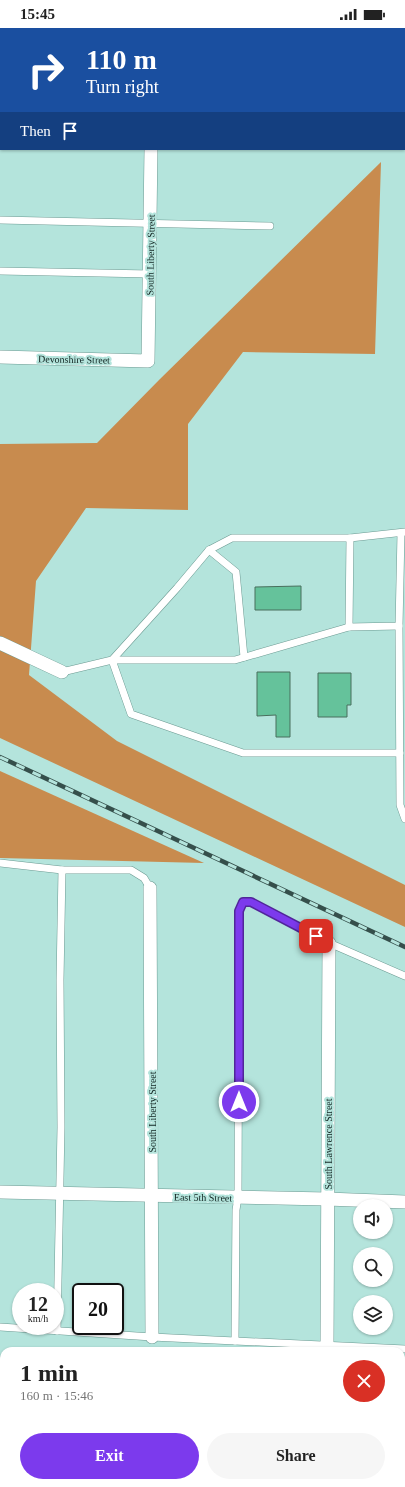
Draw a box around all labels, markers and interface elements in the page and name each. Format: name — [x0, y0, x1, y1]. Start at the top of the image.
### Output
text: 15:45 — [20, 6, 55, 22]
icon: right — [20, 44, 72, 96]
text: 110 m — [86, 44, 157, 75]
text: Turn right — [86, 77, 159, 97]
icon: arrive — [59, 120, 81, 142]
text: Then — [20, 123, 51, 139]
street label: South Liberty Street — [144, 214, 157, 296]
street label: Devonshire Street — [38, 353, 110, 366]
pin — [299, 919, 333, 953]
icon: arrive — [305, 925, 327, 947]
street label: South Liberty Street — [147, 1071, 158, 1153]
position arrow — [218, 1081, 260, 1123]
street label: South Lawrence Street — [323, 1098, 334, 1190]
street label: East 5th Street — [174, 1191, 232, 1204]
map controls — [353, 1199, 393, 1335]
button: sound — [353, 1199, 393, 1239]
button: search — [353, 1247, 393, 1287]
speed limit sign: 20 — [72, 1283, 124, 1335]
text: 12 — [28, 1293, 48, 1315]
button: layers — [353, 1295, 393, 1335]
text: km/h — [28, 1313, 48, 1324]
text: 1 min — [20, 1360, 78, 1386]
button: close — [343, 1360, 385, 1402]
text: 160 m · 15:46 — [20, 1388, 93, 1403]
button: Exit — [20, 1433, 199, 1479]
button: Share — [207, 1433, 385, 1479]

